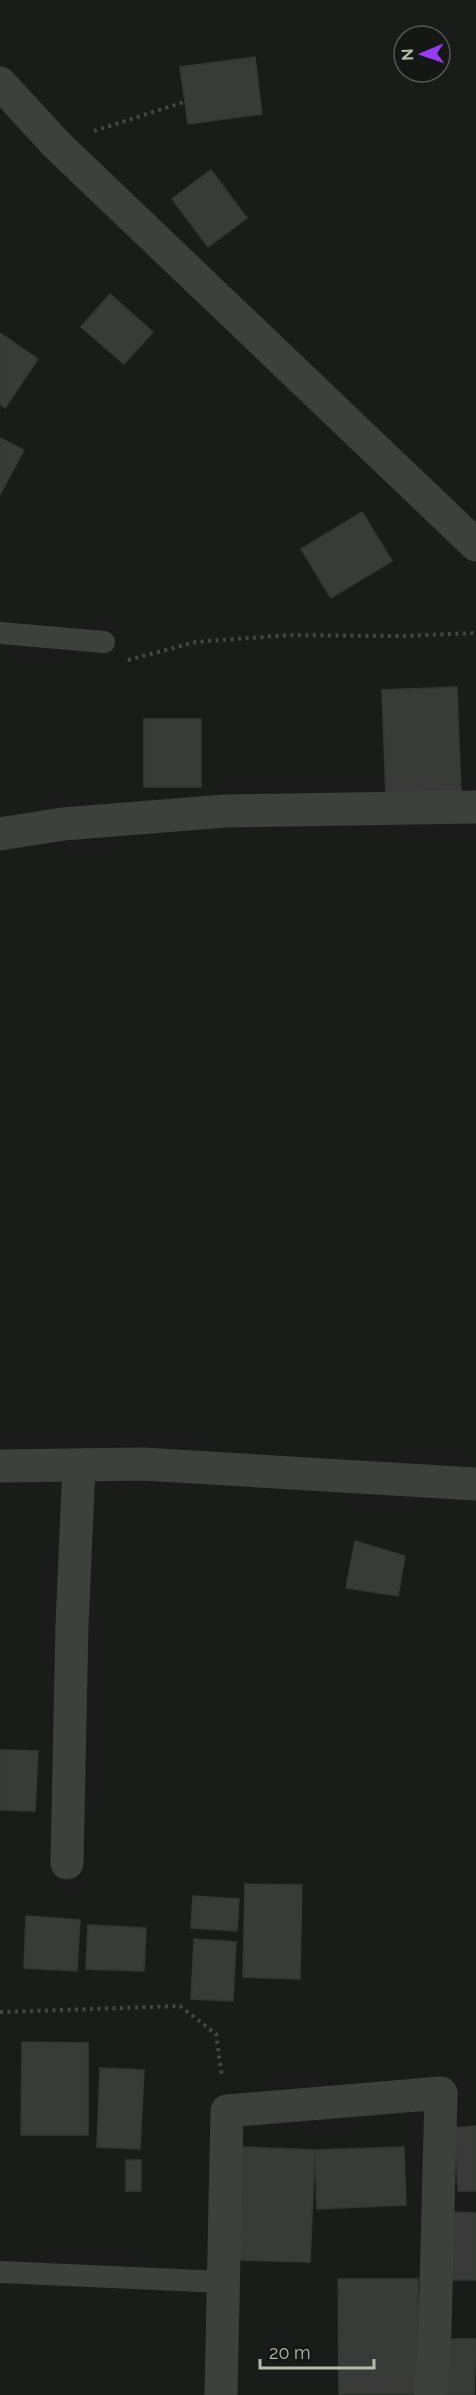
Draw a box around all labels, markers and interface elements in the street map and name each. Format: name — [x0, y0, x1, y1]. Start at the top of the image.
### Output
north arrow — [392, 24, 452, 84]
text: N — [398, 48, 417, 61]
scale bar — [260, 2332, 374, 2370]
text: 20 m — [269, 2342, 311, 2363]

